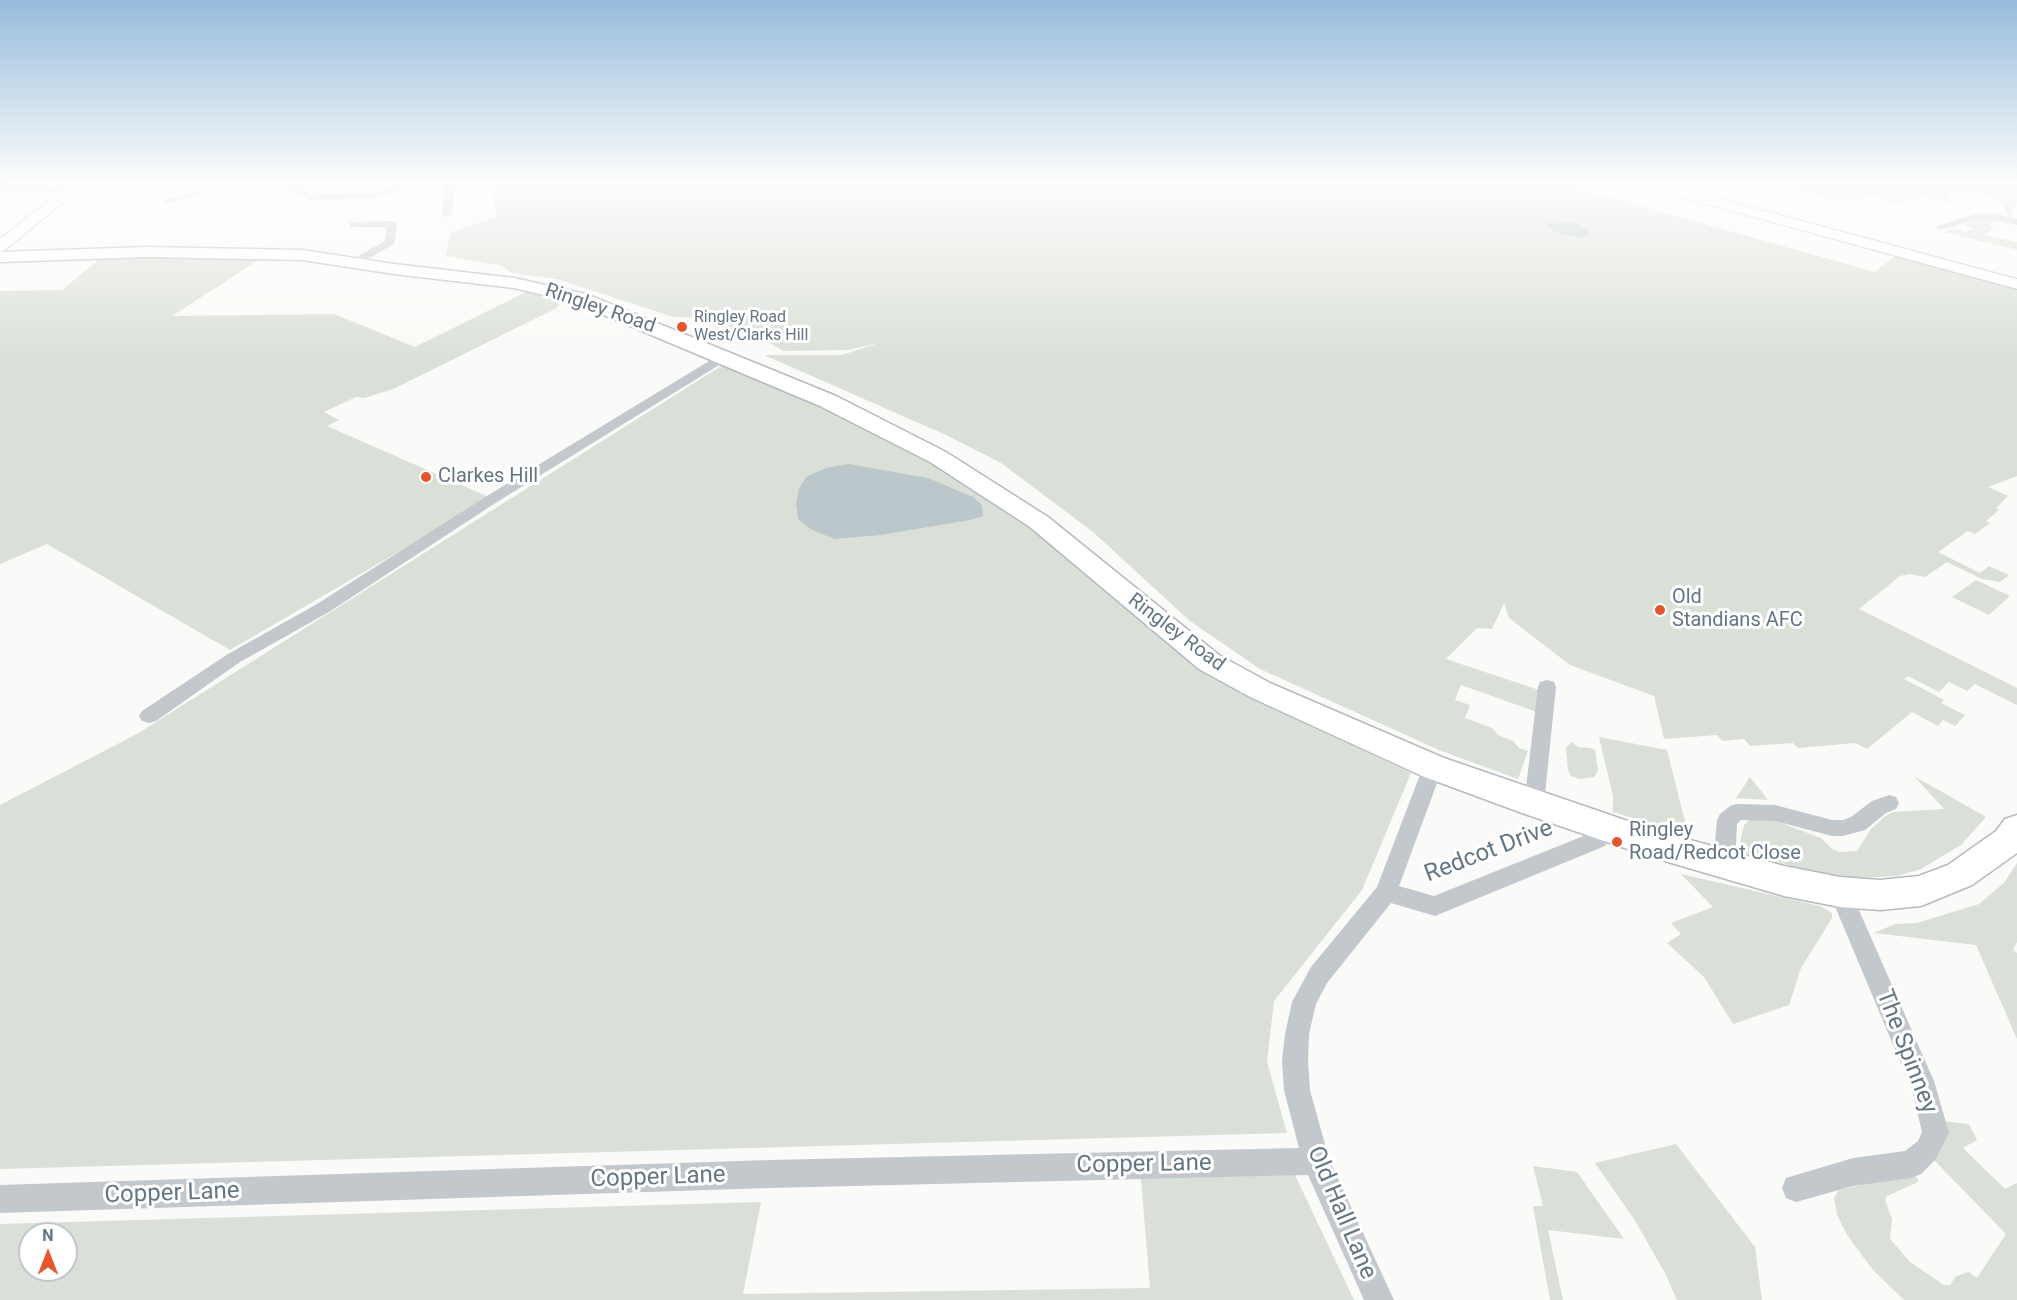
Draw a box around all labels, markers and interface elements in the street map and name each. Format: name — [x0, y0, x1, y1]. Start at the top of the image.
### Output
street label: Ringley Road — [542, 279, 658, 339]
place label: Ringley Road West/Clarks Hill — [694, 308, 808, 346]
marker: Ringley Road West/Clarks Hill — [675, 320, 689, 334]
place label: Clarkes Hill — [438, 465, 538, 489]
marker: Clarkes Hill — [419, 470, 433, 484]
place label: Old Standians AFC — [1672, 586, 1803, 633]
street label: Ringley Road — [1123, 589, 1229, 677]
marker: Old Standians AFC — [1653, 603, 1667, 617]
street label: Redcot Drive — [1421, 814, 1557, 890]
place label: Ringley Road/Redcot Close — [1629, 819, 1801, 866]
marker: Ringley Road/Redcot Close — [1610, 835, 1624, 849]
street label: The Spinney — [1869, 986, 1943, 1118]
street label: Old Hall Lane — [1300, 1142, 1382, 1284]
street label: Copper Lane — [1076, 1149, 1212, 1181]
street label: Copper Lane — [590, 1161, 726, 1195]
street label: Copper Lane — [104, 1177, 240, 1211]
north arrow — [18, 1222, 78, 1282]
text: N — [42, 1226, 54, 1245]

